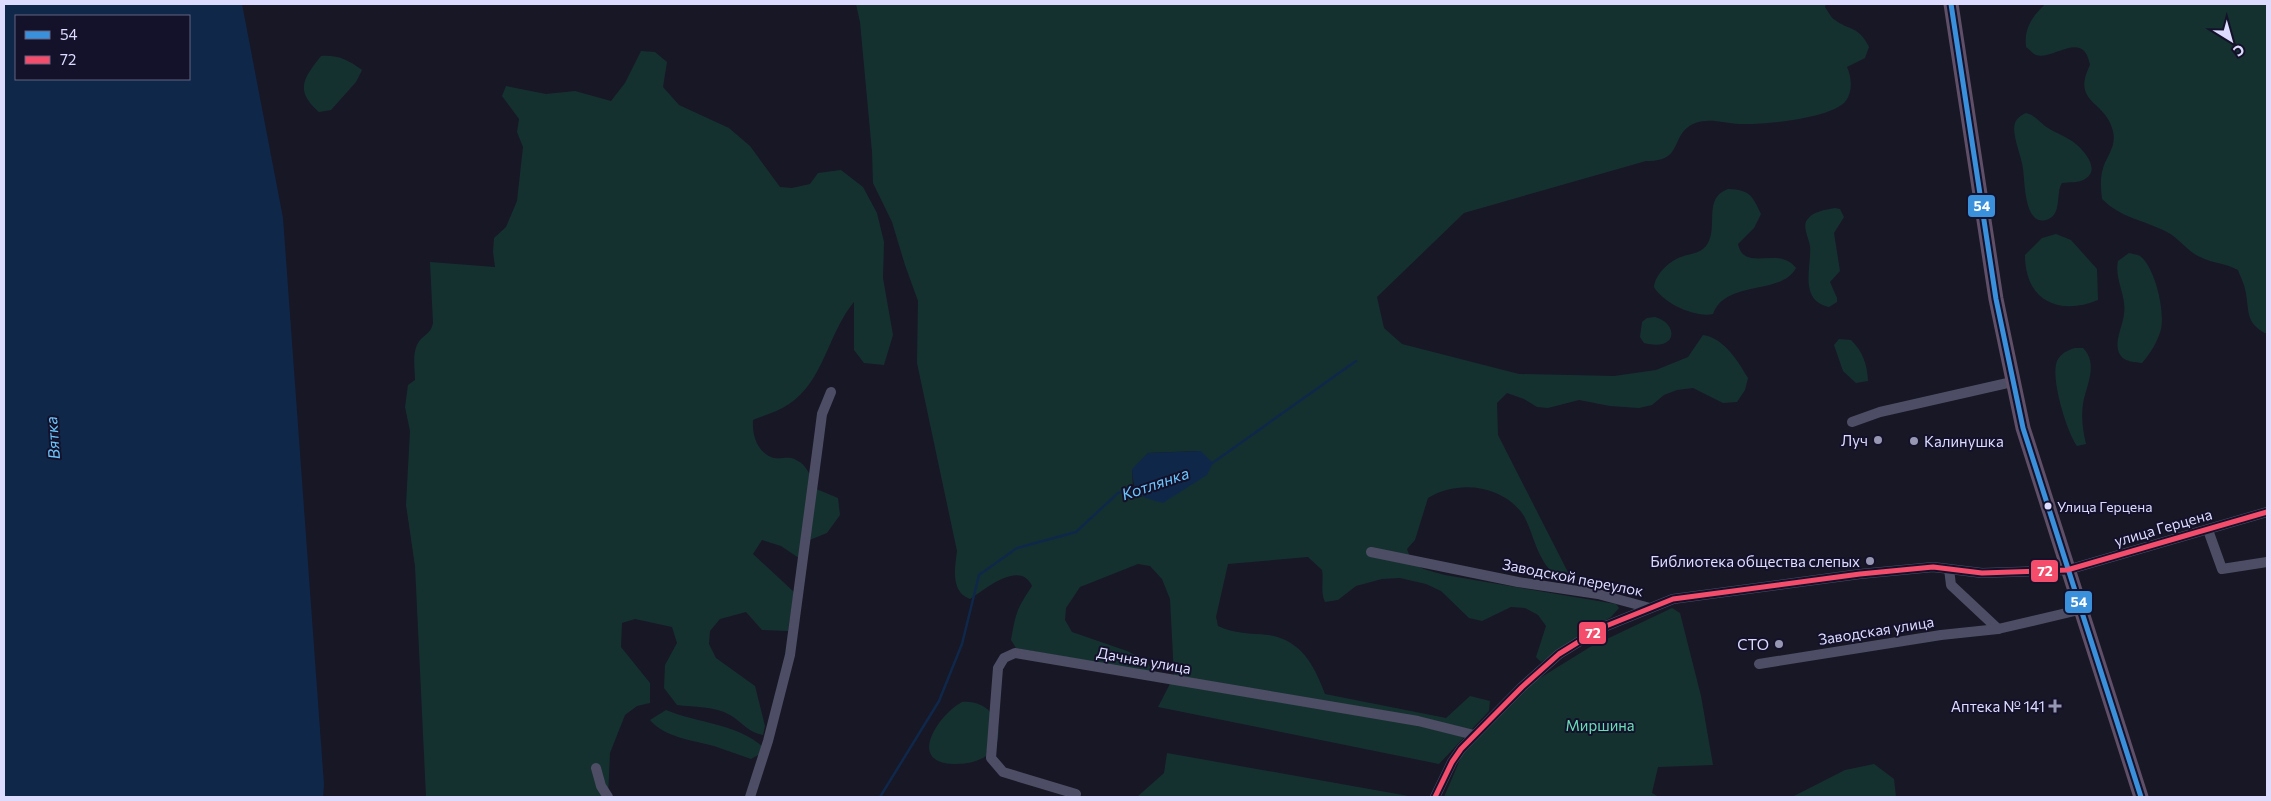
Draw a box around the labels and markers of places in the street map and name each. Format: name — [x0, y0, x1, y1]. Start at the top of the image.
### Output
place label: Луч — [1841, 431, 1868, 449]
place label: Калинушка — [1924, 432, 2004, 450]
marker: Луч — [1872, 434, 1884, 446]
marker: Калинушка — [1908, 435, 1920, 447]
place label: Улица Герцена — [2057, 498, 2152, 515]
marker: Улица Герцена — [2043, 501, 2053, 511]
place label: Библиотека общества слепых — [1650, 552, 1860, 570]
marker: Библиотека общества слепых — [1864, 555, 1876, 567]
place label: СТО — [1737, 635, 1769, 653]
marker: СТО — [1773, 638, 1785, 650]
place label: Аптека № 141 — [1951, 697, 2045, 715]
marker: Аптека № 141 — [2049, 700, 2061, 712]

